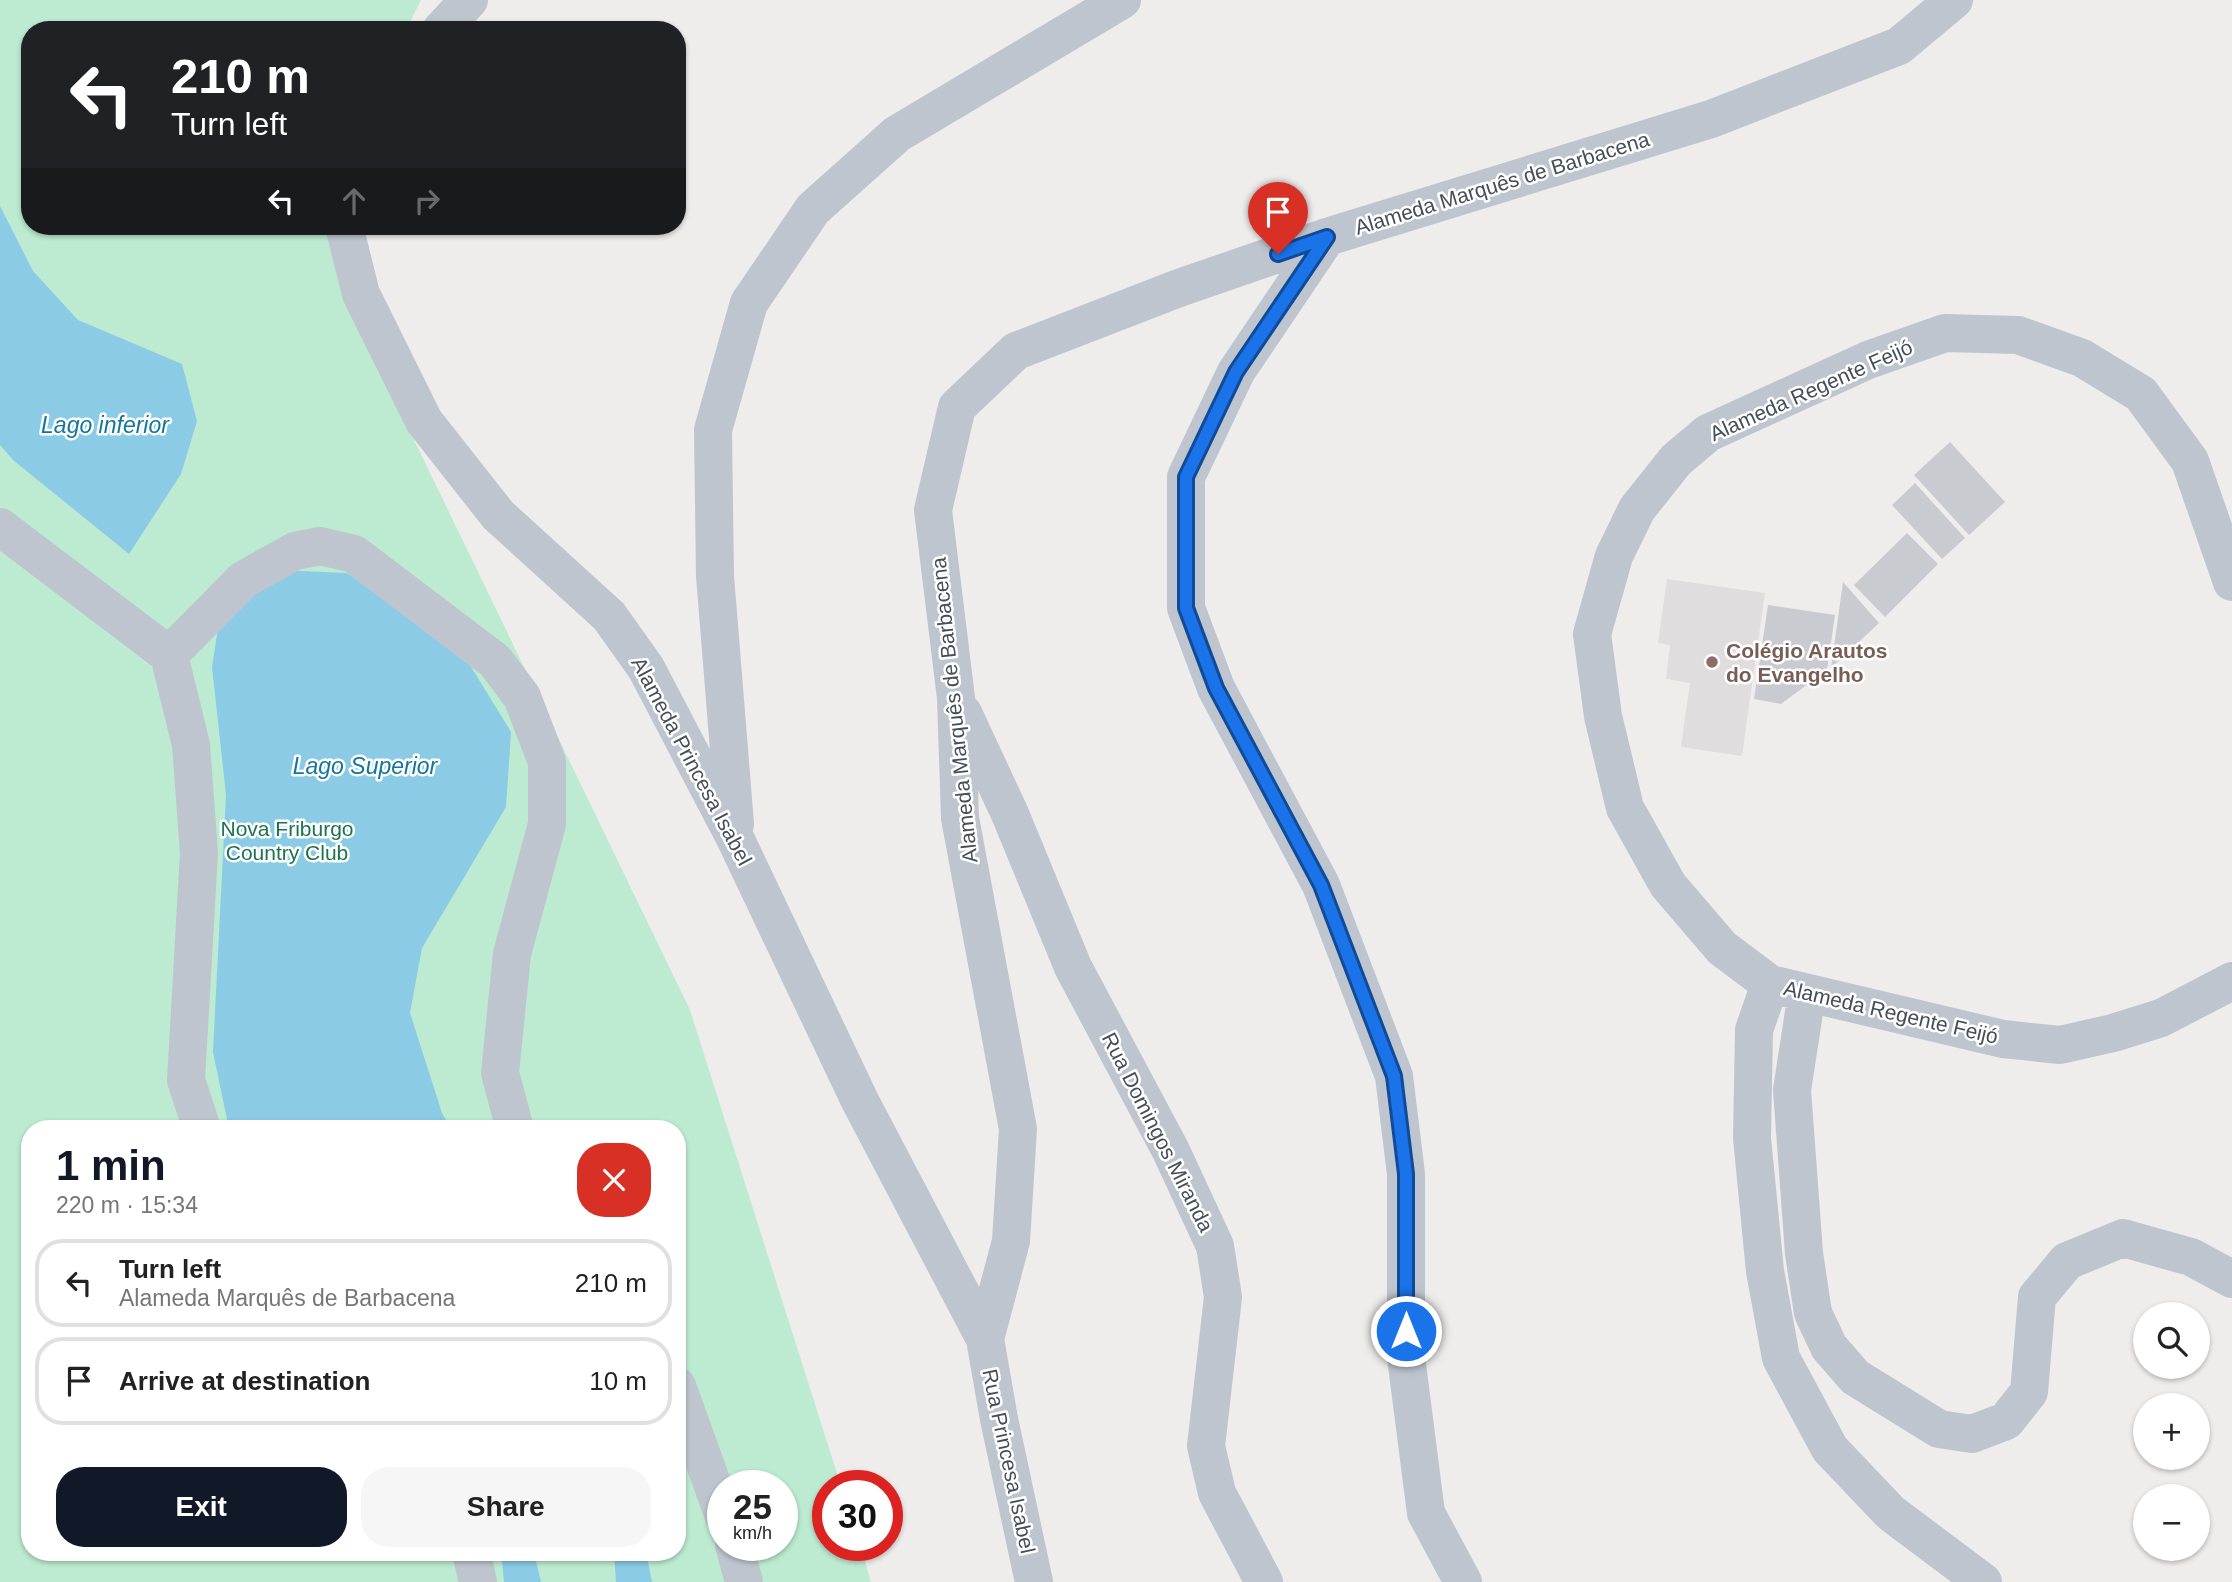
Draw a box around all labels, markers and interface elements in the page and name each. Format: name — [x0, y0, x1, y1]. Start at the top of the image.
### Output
icon: left — [56, 49, 147, 140]
text: 210 m — [171, 49, 310, 103]
text: Turn left — [171, 106, 287, 142]
street label: Alameda Marquês de Barbacena — [1352, 127, 1652, 239]
icon: left — [262, 182, 300, 220]
icon: ahead — [335, 182, 373, 220]
icon: right — [408, 182, 446, 220]
pin — [1248, 182, 1308, 254]
icon: arrive — [1259, 193, 1297, 231]
street label: Alameda Regente Feijó — [1706, 335, 1916, 445]
water label: Lago inferior — [41, 412, 170, 438]
street label: Alameda Marquês de Barbacena — [926, 556, 981, 864]
place label: Colégio Arautos do Evangelho — [1726, 639, 1887, 686]
street label: Alameda Princesa Isabel — [627, 653, 757, 869]
marker: Colégio Arautos do Evangelho — [1704, 654, 1720, 670]
water label: Lago Superior — [293, 753, 439, 779]
park label: Nova Friburgo Country Club — [220, 817, 354, 864]
street label: Alameda Regente Feijó — [1781, 976, 2001, 1048]
street label: Rua Domingos Miranda — [1098, 1028, 1218, 1236]
text: 1 min — [56, 1142, 166, 1189]
button: close — [577, 1143, 651, 1217]
text: 220 m · 15:34 — [56, 1192, 198, 1218]
text: Turn left — [119, 1254, 221, 1284]
icon: left — [60, 1264, 98, 1302]
text: 210 m — [575, 1268, 647, 1298]
text: Alameda Marquês de Barbacena — [119, 1285, 455, 1311]
position arrow — [1369, 1294, 1443, 1368]
map controls — [2133, 1302, 2210, 1561]
button: search — [2133, 1302, 2210, 1379]
icon: arrive — [60, 1362, 98, 1400]
text: Arrive at destination — [119, 1366, 370, 1396]
text: 10 m — [589, 1366, 647, 1396]
street label: Rua Princesa Isabel — [978, 1367, 1040, 1555]
button: + — [2133, 1393, 2210, 1470]
button: Exit — [56, 1467, 347, 1547]
button: Share — [361, 1467, 651, 1547]
speed limit sign: 30 — [812, 1470, 903, 1561]
button: − — [2133, 1484, 2210, 1561]
text: 25 — [733, 1487, 772, 1526]
text: km/h — [733, 1523, 772, 1543]

